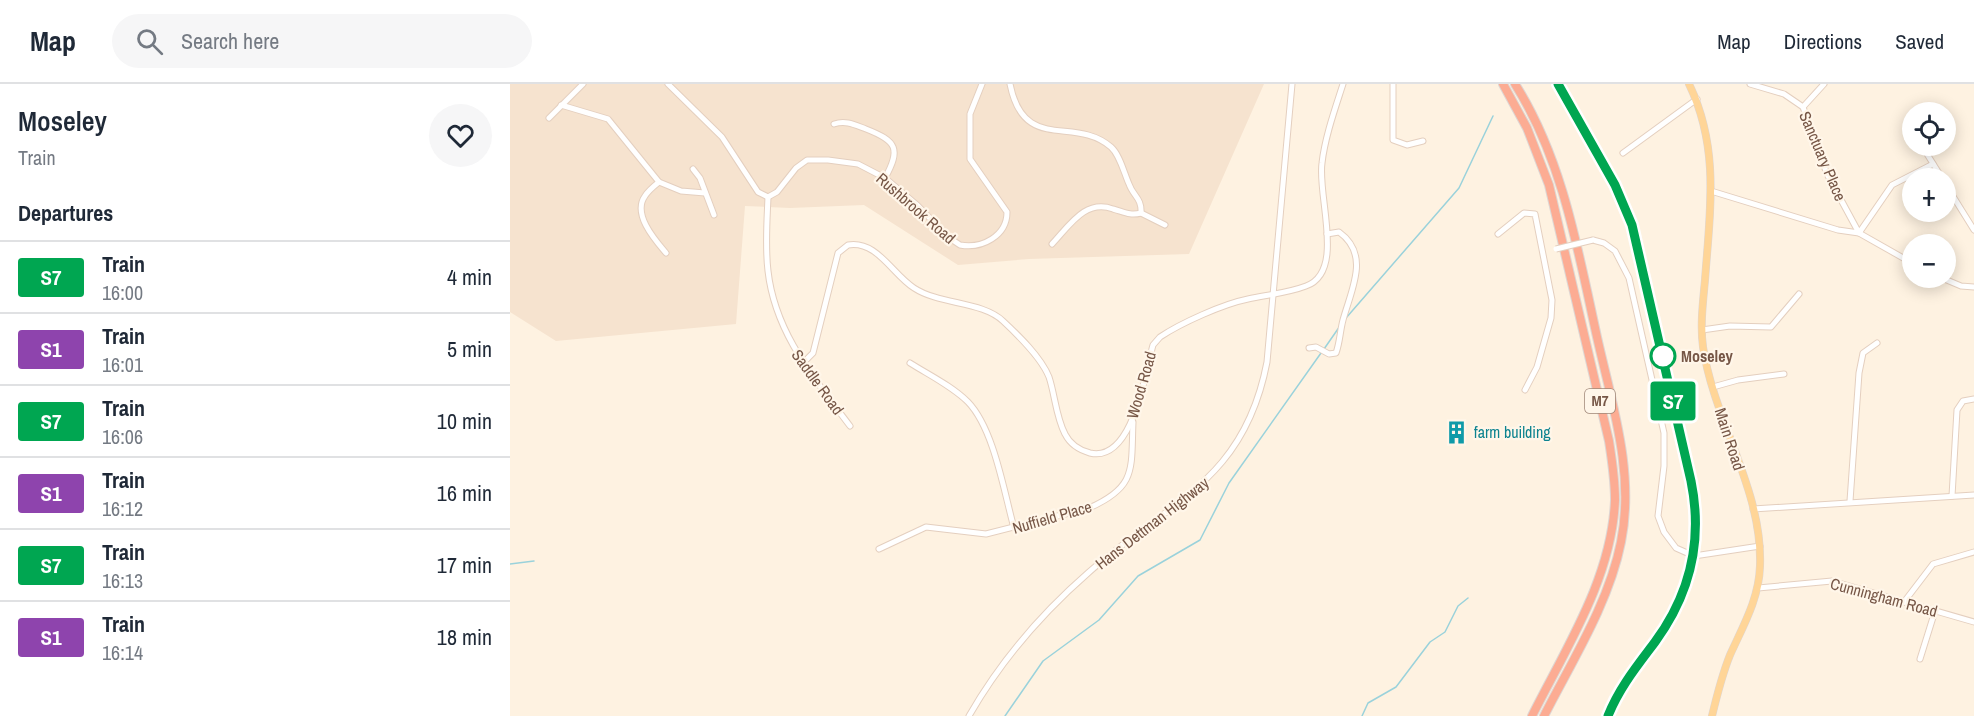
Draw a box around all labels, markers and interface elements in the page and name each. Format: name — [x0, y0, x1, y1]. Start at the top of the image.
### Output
search box — [112, 14, 532, 68]
text: Map — [30, 22, 76, 60]
icon: search — [133, 25, 166, 58]
text: Search here — [181, 26, 279, 56]
text: Map — [1717, 27, 1751, 56]
text: Directions — [1784, 27, 1862, 56]
text: Saved — [1895, 27, 1944, 56]
text: Moseley — [18, 102, 107, 140]
map controls — [1902, 102, 1956, 288]
button: locate — [1902, 102, 1956, 156]
button: heart — [429, 104, 492, 167]
street label: Sanctuary Place — [1794, 108, 1852, 204]
text: Train — [18, 144, 56, 171]
street label: Rushbrook Road — [872, 167, 960, 249]
button: + — [1902, 168, 1956, 222]
text: Departures — [18, 198, 113, 228]
button: − — [1902, 234, 1956, 288]
text: Train — [102, 249, 145, 279]
text: 4 min — [447, 262, 492, 292]
text: S7 — [40, 263, 62, 292]
text: 16:00 — [102, 279, 143, 306]
text: Train — [102, 321, 145, 351]
text: 5 min — [447, 334, 492, 364]
text: S1 — [40, 335, 62, 364]
marker: Moseley — [1650, 343, 1676, 369]
street label: Saddle Road — [787, 345, 849, 419]
place label: Moseley — [1681, 345, 1733, 367]
street label: Wood Road — [1121, 349, 1161, 421]
text: 16:01 — [102, 351, 143, 378]
line badge: S7 — [1646, 382, 1700, 420]
text: S7 — [1662, 387, 1684, 416]
road number: M7 — [1585, 389, 1615, 413]
text: Train — [102, 393, 145, 423]
street label: Main Road — [1710, 405, 1750, 473]
text: 10 min — [437, 406, 492, 436]
text: S7 — [40, 407, 62, 436]
building icon: farm building — [1443, 419, 1469, 445]
place label: farm building — [1474, 421, 1551, 443]
text: 16:06 — [102, 423, 143, 450]
text: Train — [102, 465, 145, 495]
street label: Hans Dettman Highway — [1091, 471, 1214, 574]
text: 16 min — [437, 478, 492, 508]
text: S1 — [40, 479, 62, 508]
text: 16:12 — [102, 495, 143, 522]
street label: Nuffield Place — [1010, 495, 1094, 539]
text: Train — [102, 537, 145, 567]
text: 17 min — [437, 550, 492, 580]
text: S7 — [40, 551, 62, 580]
text: 16:13 — [102, 567, 143, 594]
street label: Cunningham Road — [1828, 572, 1940, 622]
text: Train — [102, 609, 145, 639]
text: 18 min — [437, 622, 492, 652]
text: S1 — [40, 623, 62, 652]
text: 16:14 — [102, 639, 143, 666]

